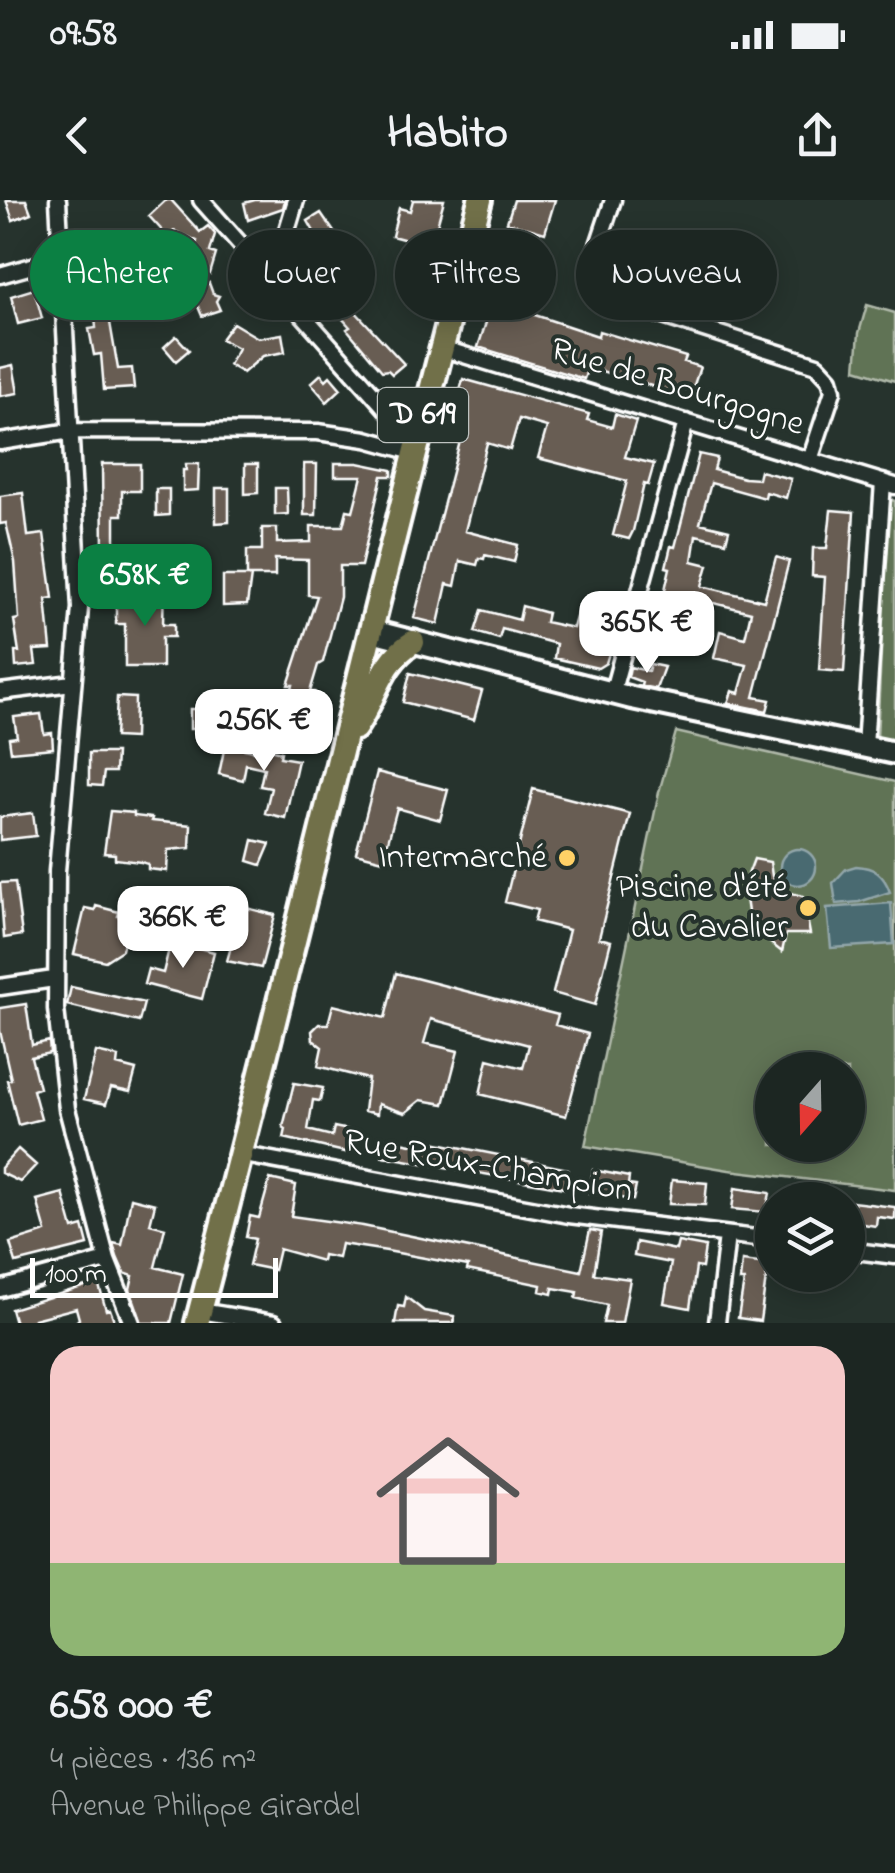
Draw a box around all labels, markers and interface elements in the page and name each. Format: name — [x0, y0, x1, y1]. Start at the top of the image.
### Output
text: 09:58 — [50, 7, 117, 63]
text: Habito — [387, 102, 508, 168]
icon: back — [50, 108, 105, 163]
icon: share — [790, 108, 845, 163]
chip: Acheter — [30, 230, 208, 320]
chip: Louer — [228, 230, 375, 320]
chip: Filtres — [395, 230, 556, 320]
chip: Nouveau — [576, 230, 777, 320]
street label: Rue de Bourgogne — [544, 325, 810, 451]
road number: D 619 — [378, 388, 468, 442]
pin: 658K € — [64, 544, 226, 629]
text: 658K € — [100, 553, 190, 600]
pin: 365K € — [566, 591, 728, 676]
text: 365K € — [601, 600, 693, 647]
pin: 256K € — [183, 689, 345, 774]
text: 256K € — [217, 698, 311, 745]
place label: Intermarché — [378, 833, 547, 884]
marker: Intermarché — [556, 847, 578, 869]
place label: Piscine d'été du Cavalier — [616, 863, 788, 954]
pin: 366K € — [102, 886, 264, 971]
text: 366K € — [139, 895, 227, 942]
marker: Piscine d'été du Cavalier — [797, 897, 819, 919]
north arrow — [755, 1052, 865, 1162]
map controls — [755, 1052, 865, 1292]
street label: Rue Roux-Champion — [339, 1116, 637, 1218]
button: layers — [755, 1182, 865, 1292]
scale bar — [30, 1253, 278, 1298]
text: 100 m — [45, 1255, 107, 1296]
icon: home — [358, 1411, 538, 1591]
text: 658 000 € — [50, 1676, 213, 1737]
text: 4 pièces · 136 m² — [50, 1737, 256, 1784]
text: Avenue Philippe Girardel — [50, 1784, 360, 1831]

